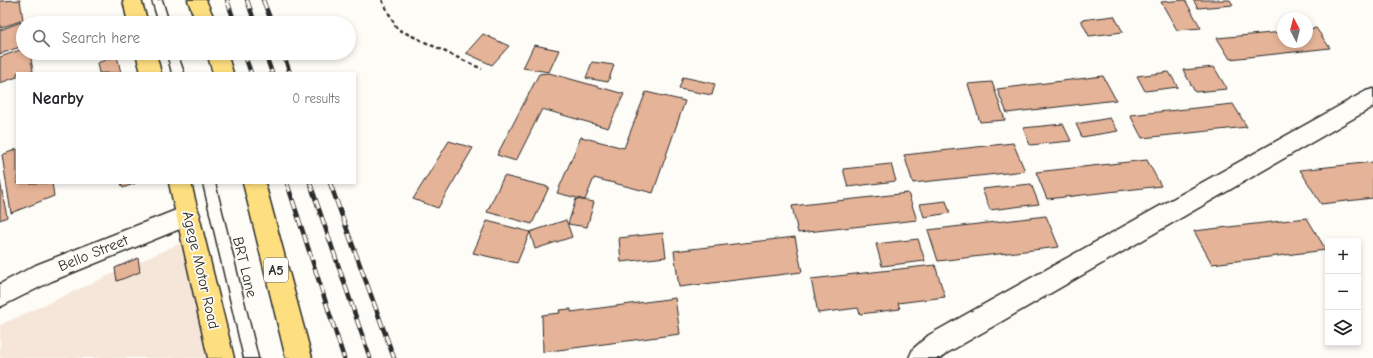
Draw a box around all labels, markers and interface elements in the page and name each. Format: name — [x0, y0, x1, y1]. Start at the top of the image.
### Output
north arrow — [1277, 12, 1313, 48]
search box — [16, 16, 356, 60]
icon: search — [30, 27, 52, 49]
text: Search here — [62, 29, 140, 47]
text: Nearby — [32, 89, 83, 108]
text: 0 results — [292, 91, 340, 106]
street label: Agege Motor Road — [179, 209, 223, 331]
street label: Bello Street — [55, 231, 131, 275]
street label: BRT Lane — [229, 235, 261, 300]
map controls — [1325, 238, 1361, 346]
button: + — [1325, 238, 1361, 274]
road number: A5 — [264, 258, 288, 282]
button: − — [1325, 274, 1361, 310]
button: layers — [1325, 310, 1361, 346]

